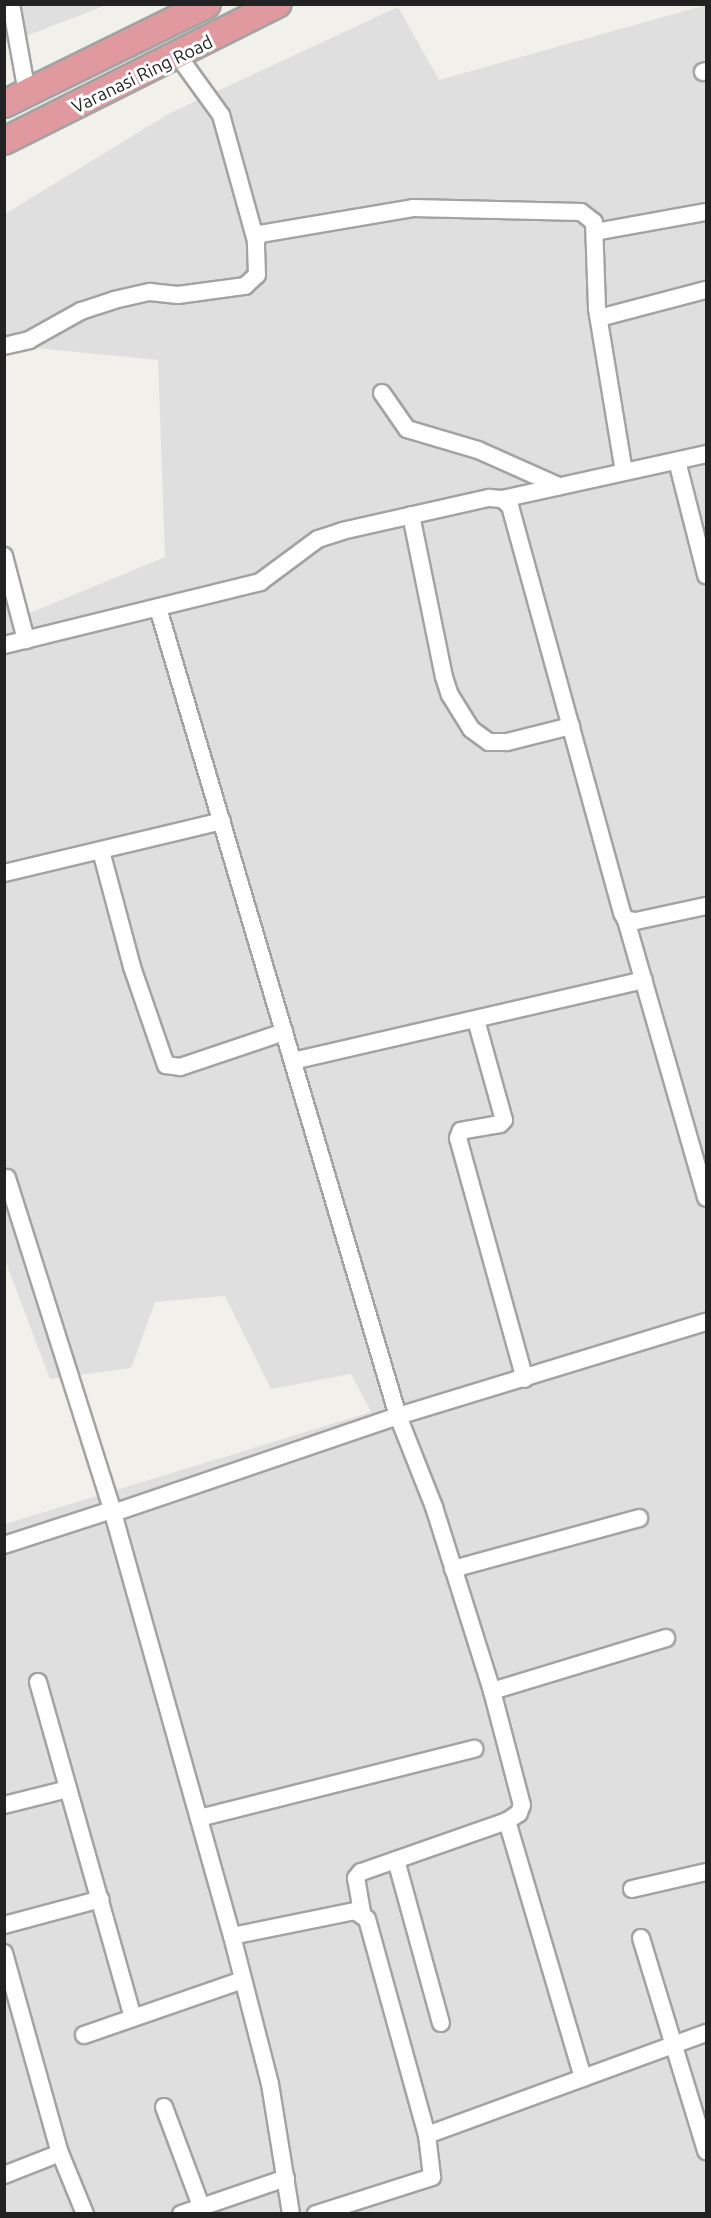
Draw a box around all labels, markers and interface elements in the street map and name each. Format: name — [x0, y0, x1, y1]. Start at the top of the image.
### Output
street label: Varanasi Ring Road — [68, 31, 216, 117]

